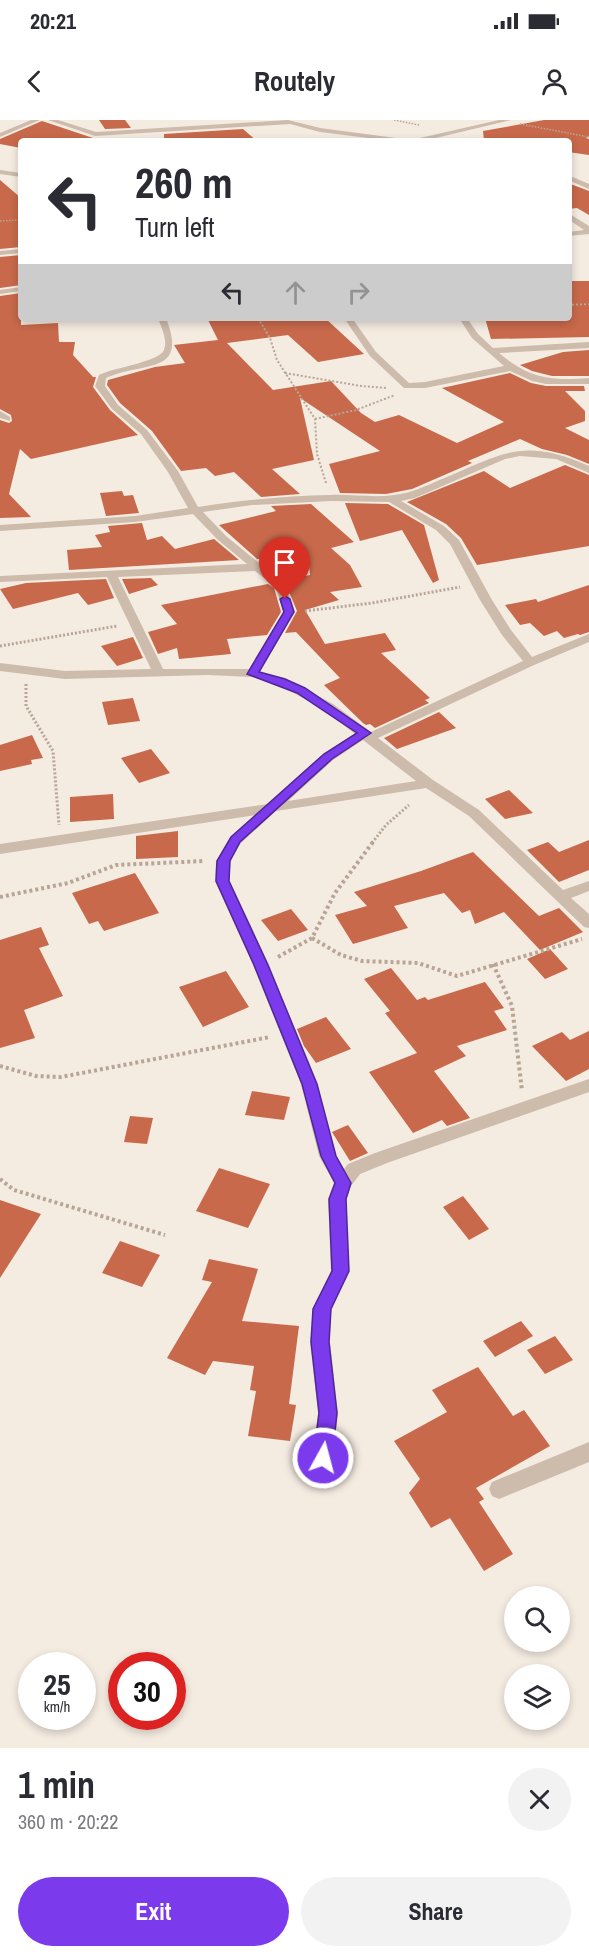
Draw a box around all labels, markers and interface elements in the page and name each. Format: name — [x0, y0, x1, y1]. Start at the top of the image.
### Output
text: 20:21 — [30, 6, 76, 36]
text: Routely — [254, 63, 335, 99]
icon: back — [18, 65, 51, 98]
icon: person — [538, 65, 571, 98]
text: 260 m — [135, 155, 233, 211]
icon: left — [36, 162, 114, 240]
text: Turn left — [135, 209, 214, 245]
icon: left — [216, 276, 249, 309]
icon: ahead — [279, 276, 312, 309]
icon: right — [342, 276, 375, 309]
pin — [259, 537, 310, 599]
icon: arrive — [268, 546, 301, 579]
position arrow — [291, 1426, 355, 1490]
map controls — [504, 1586, 570, 1730]
button: search — [504, 1586, 570, 1652]
speed limit sign: 30 — [108, 1652, 186, 1730]
text: 25 — [43, 1664, 71, 1704]
button: layers — [504, 1664, 570, 1730]
text: km/h — [44, 1696, 70, 1717]
text: 1 min — [18, 1761, 95, 1809]
button: close — [508, 1768, 571, 1831]
text: 360 m · 20:22 — [18, 1808, 118, 1835]
button: Exit — [18, 1877, 289, 1946]
button: Share — [301, 1877, 571, 1946]

